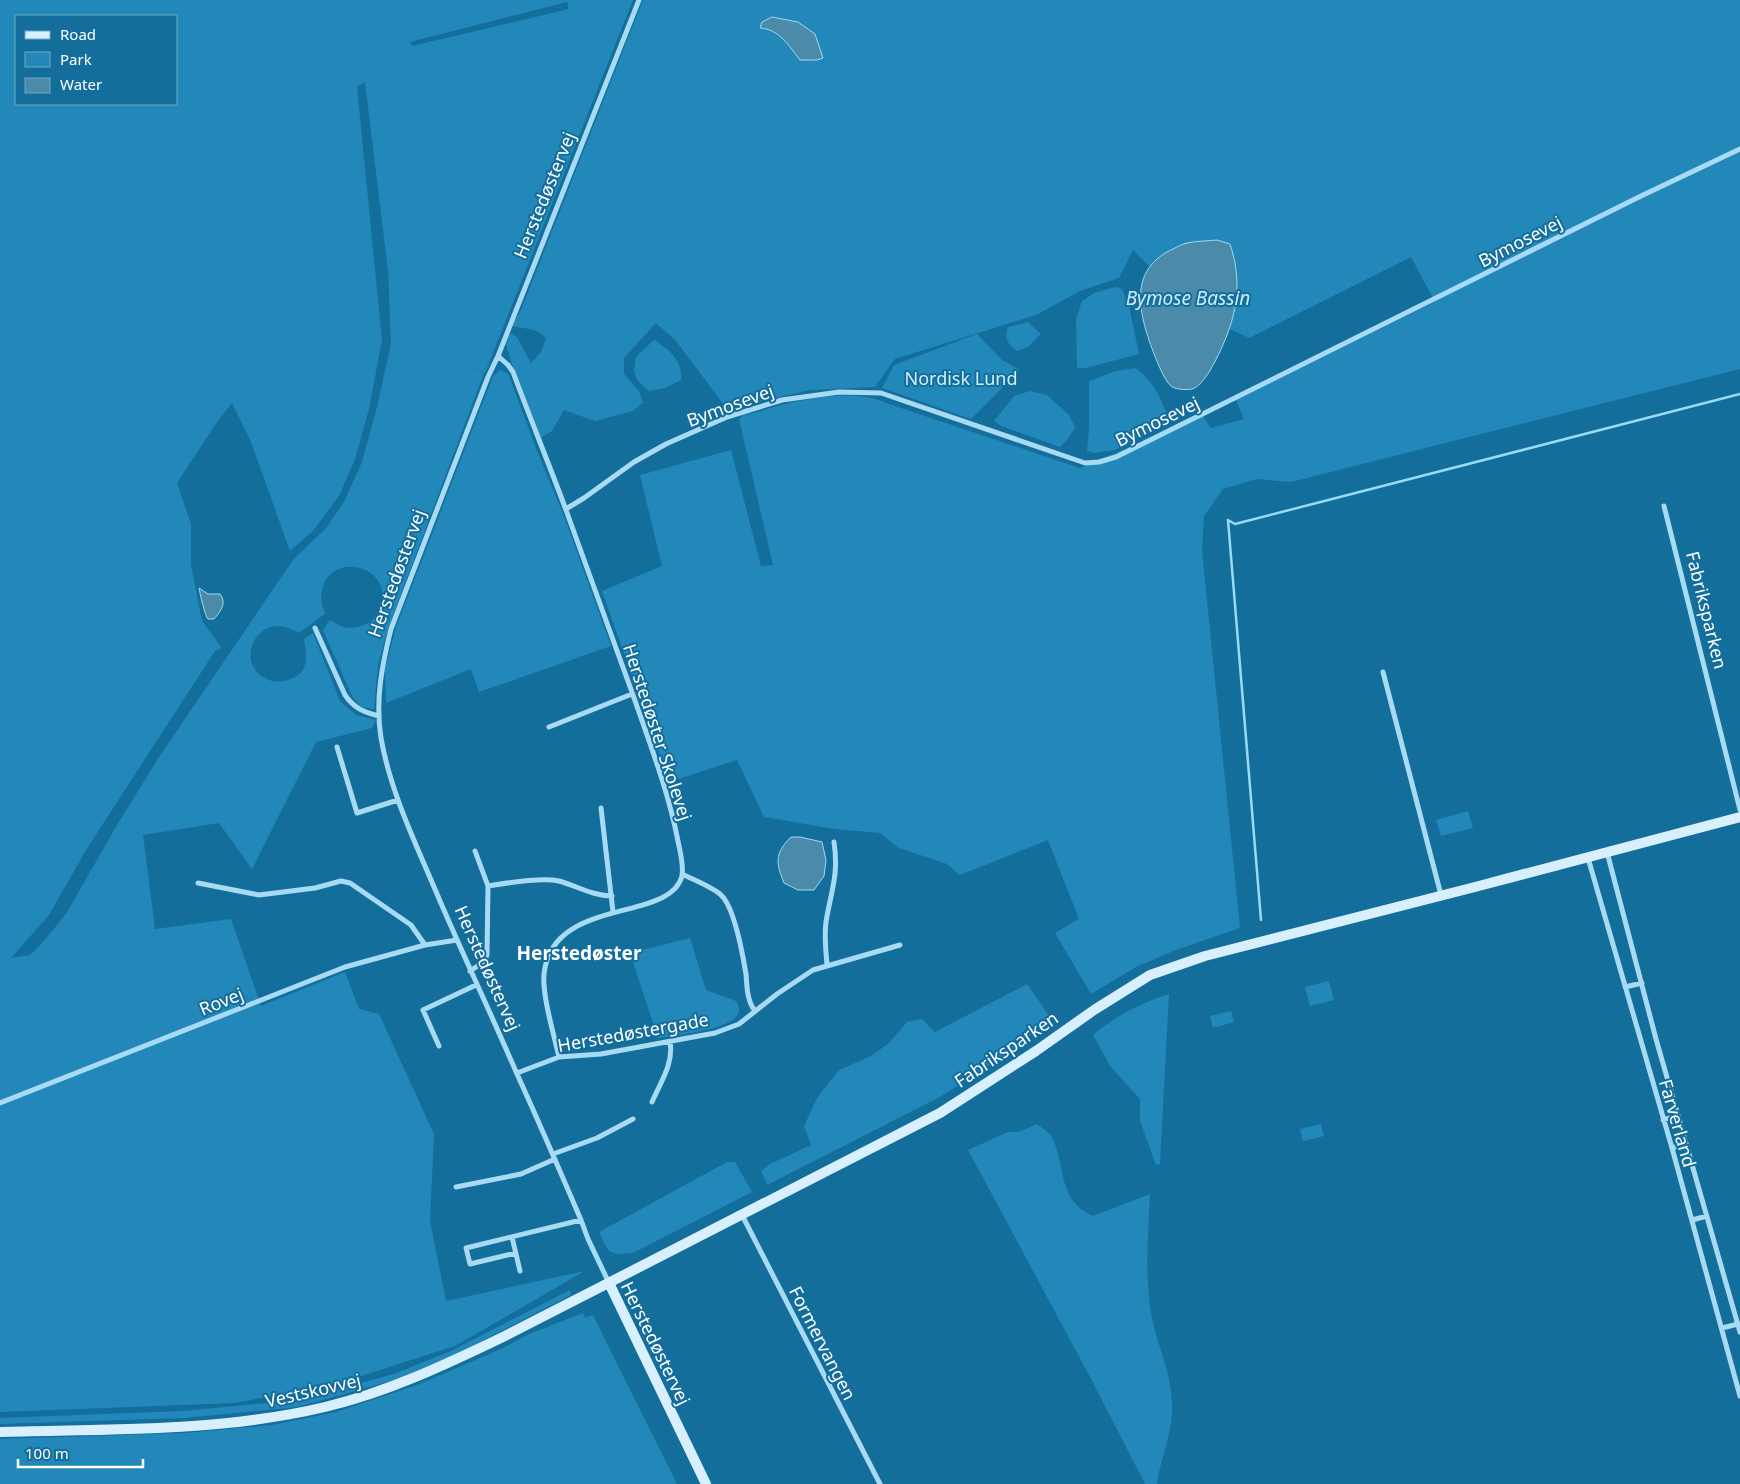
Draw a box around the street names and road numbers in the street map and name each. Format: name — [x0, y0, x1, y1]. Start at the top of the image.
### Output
street label: Herstedøstervej — [508, 128, 580, 262]
street label: Bymosevej — [1474, 210, 1566, 272]
street label: Bymosevej — [683, 378, 777, 432]
street label: Bymosevej — [1111, 390, 1203, 452]
street label: Herstedøstervej — [362, 506, 430, 640]
street label: Fabriksparken — [1681, 549, 1733, 671]
street label: Herstedøster Skolevej — [618, 641, 698, 823]
street label: Herstedøstervej — [450, 902, 526, 1034]
street label: Rovej — [195, 981, 247, 1021]
street label: Fabriksparken — [949, 1005, 1063, 1093]
street label: Herstedøstergade — [556, 1007, 710, 1057]
street label: Farverland — [1654, 1076, 1702, 1170]
street label: Herstedøstervej — [616, 1277, 696, 1409]
street label: Formervangen — [784, 1282, 862, 1404]
street label: Vestskovvej — [263, 1367, 363, 1413]

